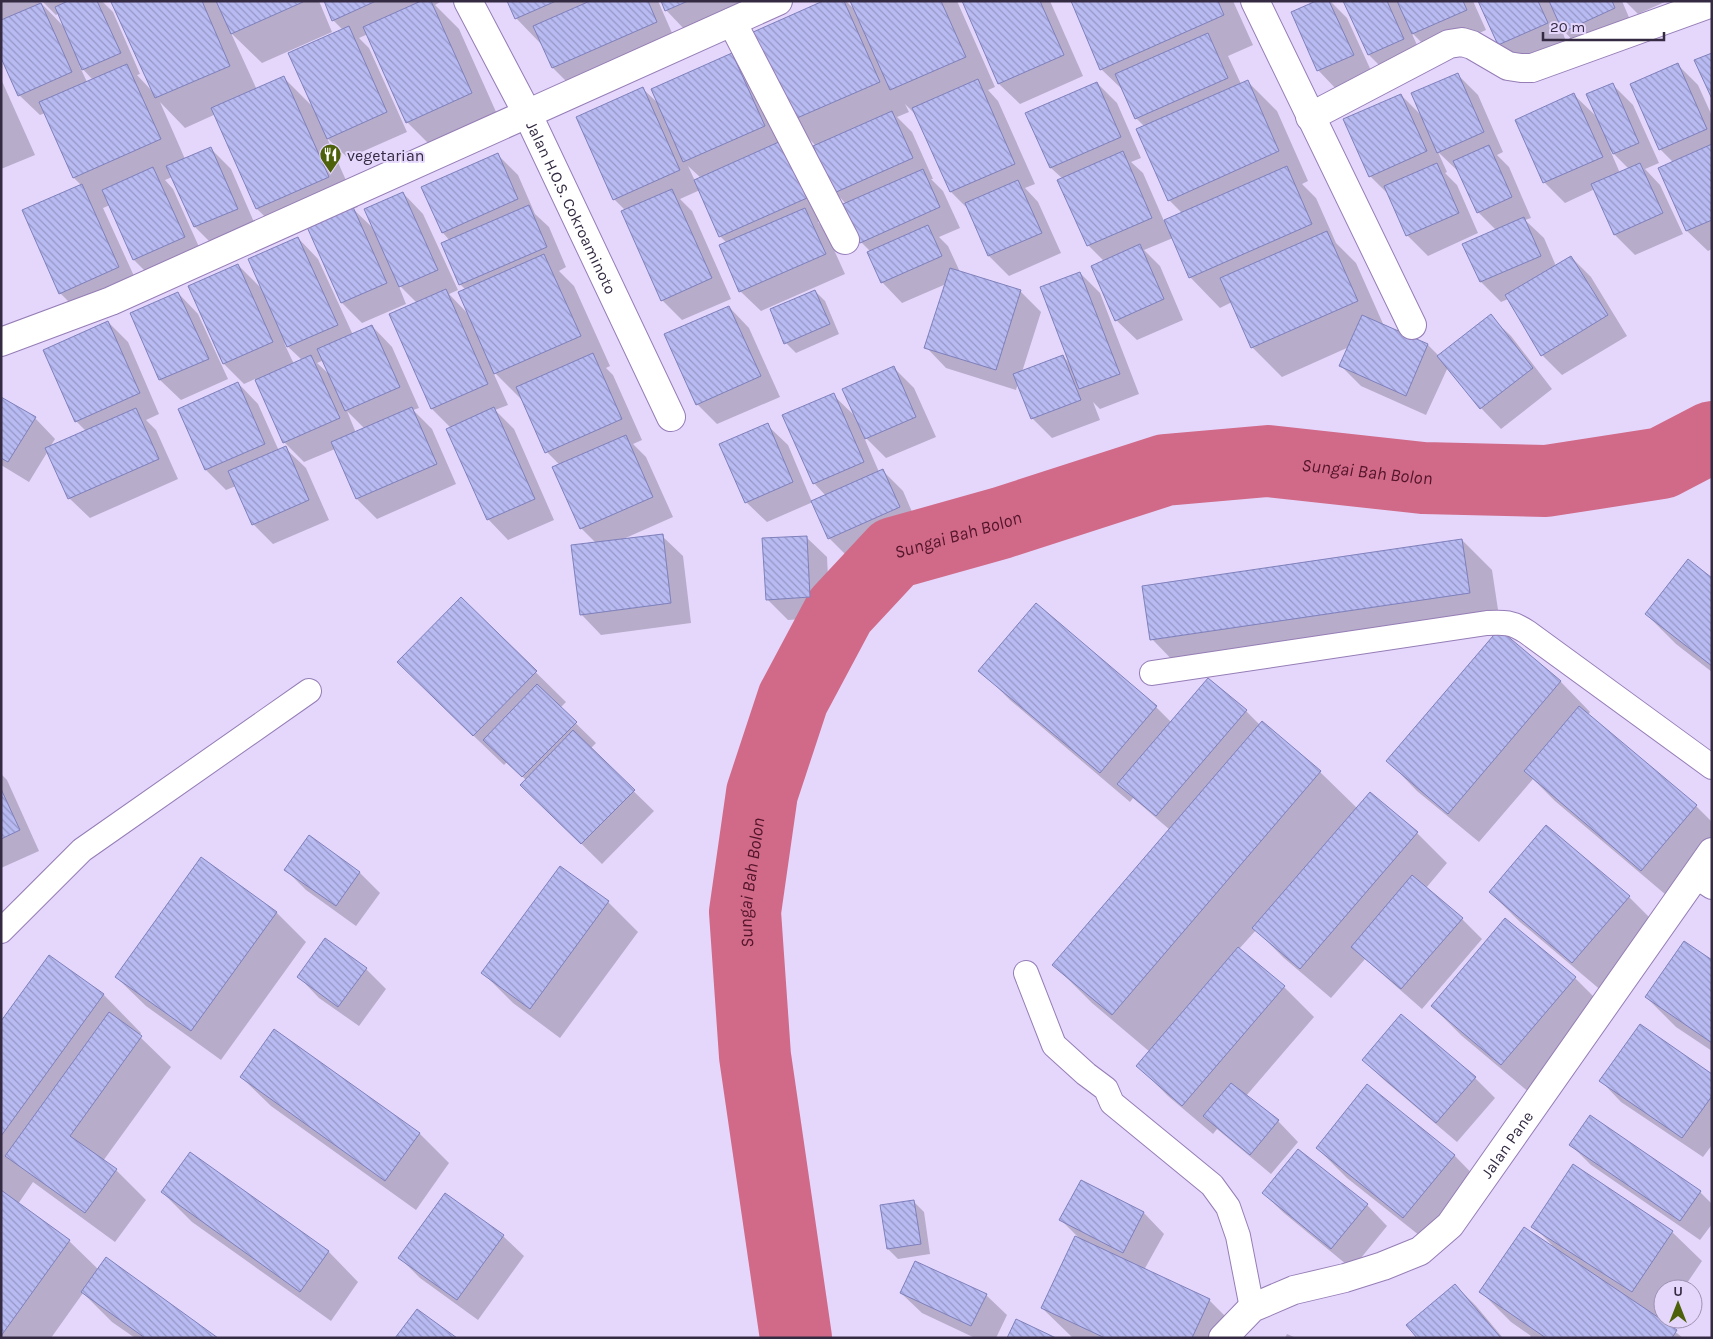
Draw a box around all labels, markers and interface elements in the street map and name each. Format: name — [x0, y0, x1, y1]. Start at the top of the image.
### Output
scale bar — [1543, 10, 1664, 42]
text: 20 m — [1550, 18, 1585, 36]
street label: Jalan H.O.S. Cokroaminoto — [522, 118, 620, 297]
restaurant icon: vegetarian — [319, 143, 343, 174]
place label: vegetarian — [347, 146, 424, 165]
water label: Sungai Bah Bolon — [1301, 454, 1433, 489]
water label: Sungai Bah Bolon — [892, 506, 1024, 563]
water label: Sungai Bah Bolon — [734, 816, 769, 949]
street label: Jalan Pane — [1477, 1107, 1537, 1182]
north arrow — [1653, 1279, 1703, 1329]
text: U — [1673, 1283, 1683, 1300]

